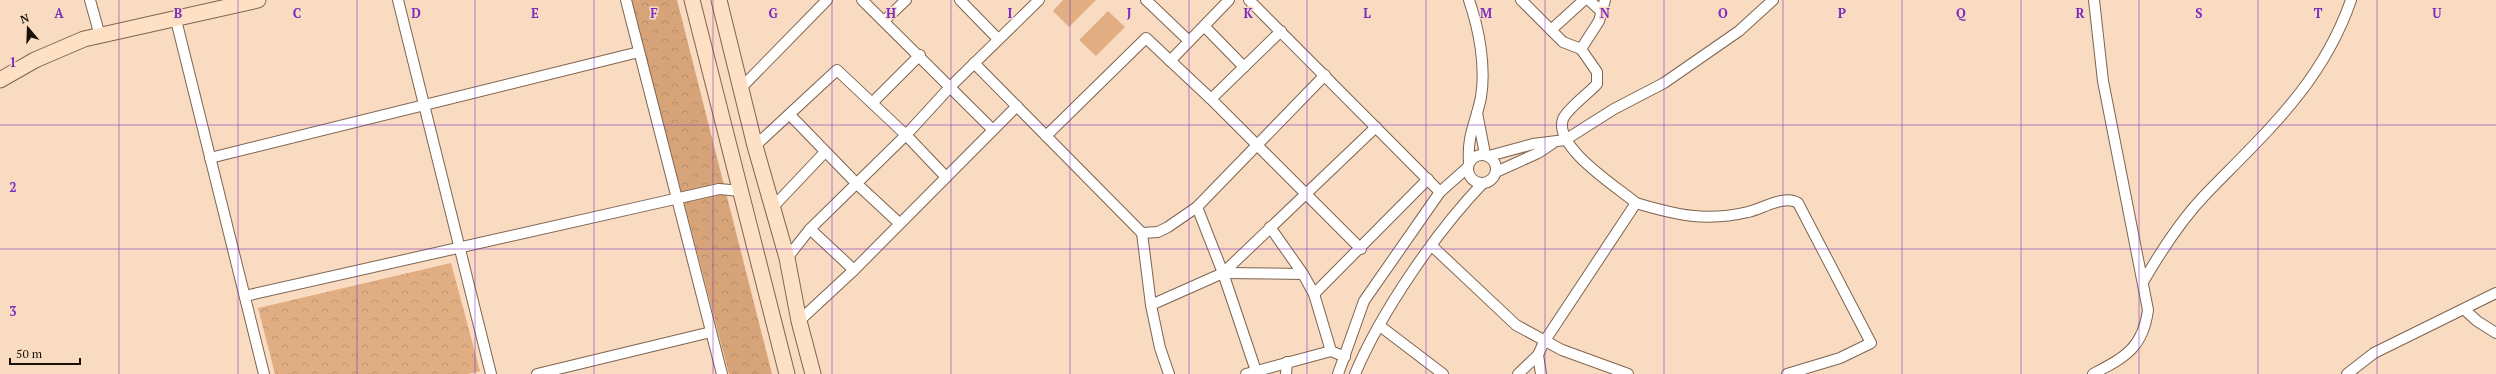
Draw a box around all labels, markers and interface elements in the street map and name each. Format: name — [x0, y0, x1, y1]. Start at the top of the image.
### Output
text: A — [54, 4, 64, 22]
text: B — [174, 4, 182, 22]
text: C — [293, 4, 301, 22]
text: D — [411, 4, 421, 22]
text: E — [531, 4, 539, 22]
text: F — [650, 4, 658, 22]
text: G — [768, 4, 778, 22]
text: H — [886, 4, 896, 22]
text: I — [1008, 4, 1013, 22]
text: J — [1127, 4, 1132, 22]
text: K — [1243, 4, 1253, 22]
text: L — [1363, 4, 1371, 22]
text: M — [1480, 4, 1492, 22]
text: N — [1600, 4, 1610, 22]
text: O — [1718, 4, 1728, 22]
text: P — [1838, 4, 1846, 22]
text: Q — [1956, 4, 1967, 22]
text: R — [2075, 4, 2085, 22]
text: S — [2195, 4, 2203, 22]
text: T — [2314, 4, 2323, 22]
text: U — [2432, 4, 2442, 22]
north arrow — [8, 8, 48, 48]
text: N — [19, 10, 32, 27]
text: 1 — [9, 53, 17, 71]
text: 2 — [9, 178, 17, 196]
text: 3 — [9, 302, 17, 320]
scale bar — [10, 340, 80, 366]
text: 50 m — [16, 346, 43, 361]

